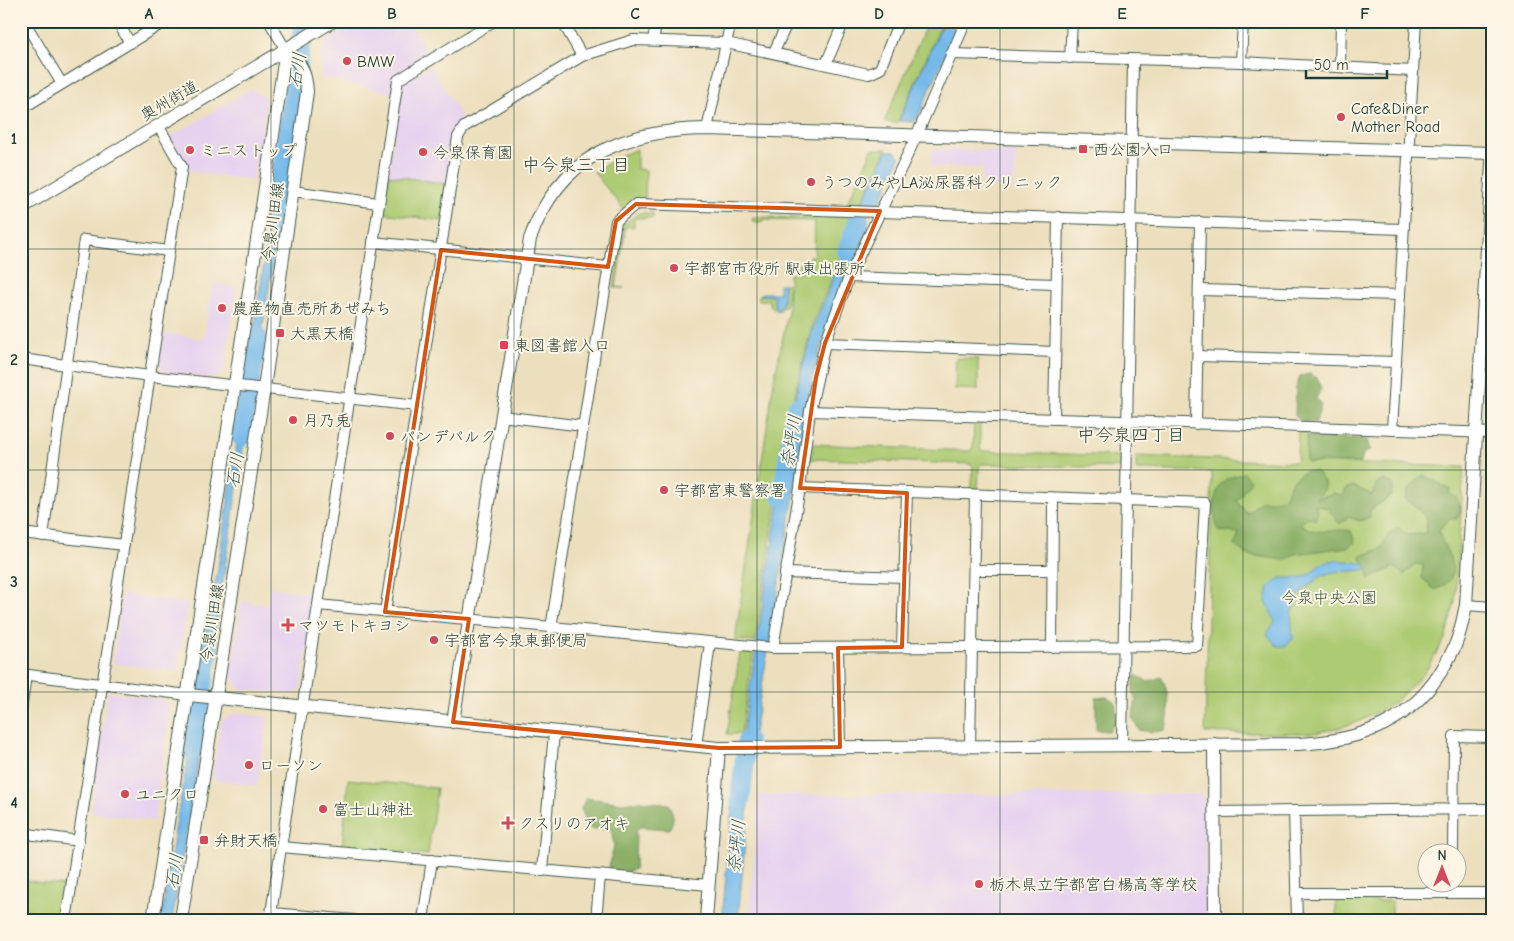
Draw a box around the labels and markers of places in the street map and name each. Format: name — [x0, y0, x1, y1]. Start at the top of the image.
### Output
place label: BMW — [357, 53, 394, 71]
marker: BMW — [341, 55, 353, 67]
place label: Cafe&Diner Mother Road — [1351, 100, 1440, 136]
marker: Cafe&Diner Mother Road — [1335, 111, 1347, 123]
place label: 西公園入口 — [1093, 141, 1173, 159]
place label: ミニストップ — [200, 142, 298, 160]
marker: 西公園入口 — [1077, 143, 1089, 155]
marker: ミニストップ — [184, 144, 196, 156]
place label: 今泉保育園 — [433, 144, 513, 162]
marker: 今泉保育園 — [417, 146, 429, 158]
place label: うつのみやLA泌尿器科クリニック — [821, 174, 1062, 192]
marker: うつのみやLA泌尿器科クリニック — [805, 176, 817, 188]
place label: 宇都宮市役所 駅東出張所 — [684, 260, 865, 278]
marker: 宇都宮市役所 駅東出張所 — [668, 262, 680, 274]
place label: 農産物直売所あぜみち — [232, 300, 391, 318]
marker: 農産物直売所あぜみち — [216, 302, 228, 314]
place label: 大黒天橋 — [290, 325, 354, 343]
marker: 大黒天橋 — [274, 327, 286, 339]
place label: 東図書館入口 — [514, 337, 610, 355]
marker: 東図書館入口 — [498, 339, 510, 351]
place label: 月乃兎 — [303, 412, 351, 430]
marker: 月乃兎 — [287, 414, 299, 426]
place label: パンデパルク — [400, 428, 496, 446]
marker: パンデパルク — [384, 430, 396, 442]
place label: 宇都宮東警察署 — [674, 482, 786, 500]
marker: 宇都宮東警察署 — [658, 484, 670, 496]
place label: マツモトキヨシ — [298, 617, 410, 635]
marker: マツモトキヨシ — [282, 619, 294, 631]
place label: 宇都宮今泉東郵便局 — [444, 632, 588, 650]
marker: 宇都宮今泉東郵便局 — [428, 634, 440, 646]
place label: ローソン — [259, 757, 323, 775]
marker: ローソン — [243, 759, 255, 771]
place label: ユニクロ — [135, 786, 199, 804]
marker: ユニクロ — [119, 788, 131, 800]
place label: 富士山神社 — [333, 801, 413, 819]
marker: 富士山神社 — [317, 803, 329, 815]
place label: クスリのアオキ — [518, 815, 630, 833]
marker: クスリのアオキ — [502, 817, 514, 829]
place label: 弁財天橋 — [214, 832, 278, 850]
marker: 弁財天橋 — [198, 834, 210, 846]
place label: 栃木県立宇都宮白楊高等学校 — [989, 876, 1197, 894]
marker: 栃木県立宇都宮白楊高等学校 — [973, 878, 985, 890]

